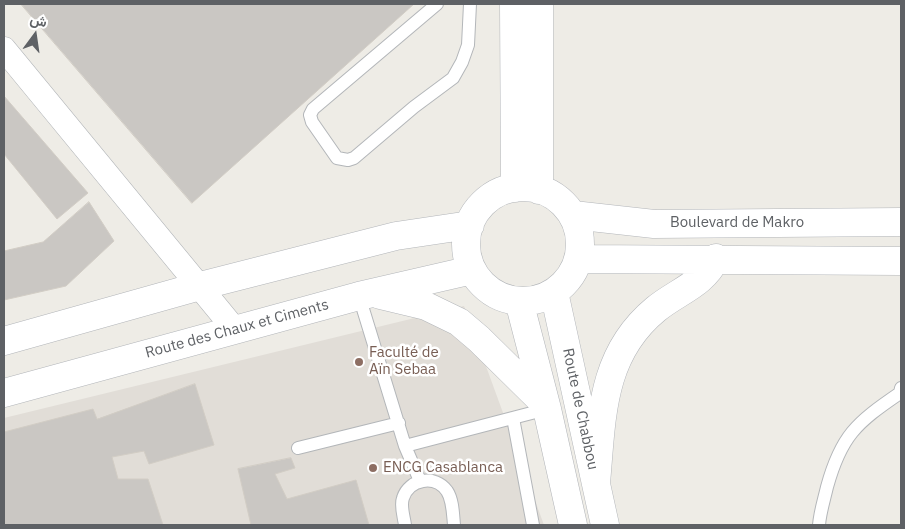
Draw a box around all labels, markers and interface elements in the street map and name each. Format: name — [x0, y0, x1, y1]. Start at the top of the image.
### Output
north arrow — [10, 10, 60, 60]
text: ش — [28, 10, 49, 31]
street label: Boulevard de Makro — [670, 214, 804, 232]
street label: Route des Chaux et Ciments — [143, 296, 331, 362]
place label: Faculté de Aïn Sebaa — [369, 344, 439, 379]
street label: Route de Chabbou — [558, 347, 602, 471]
marker: Faculté de Aïn Sebaa — [353, 356, 365, 368]
place label: ENCG Casablanca — [383, 459, 503, 477]
marker: ENCG Casablanca — [367, 462, 379, 474]

